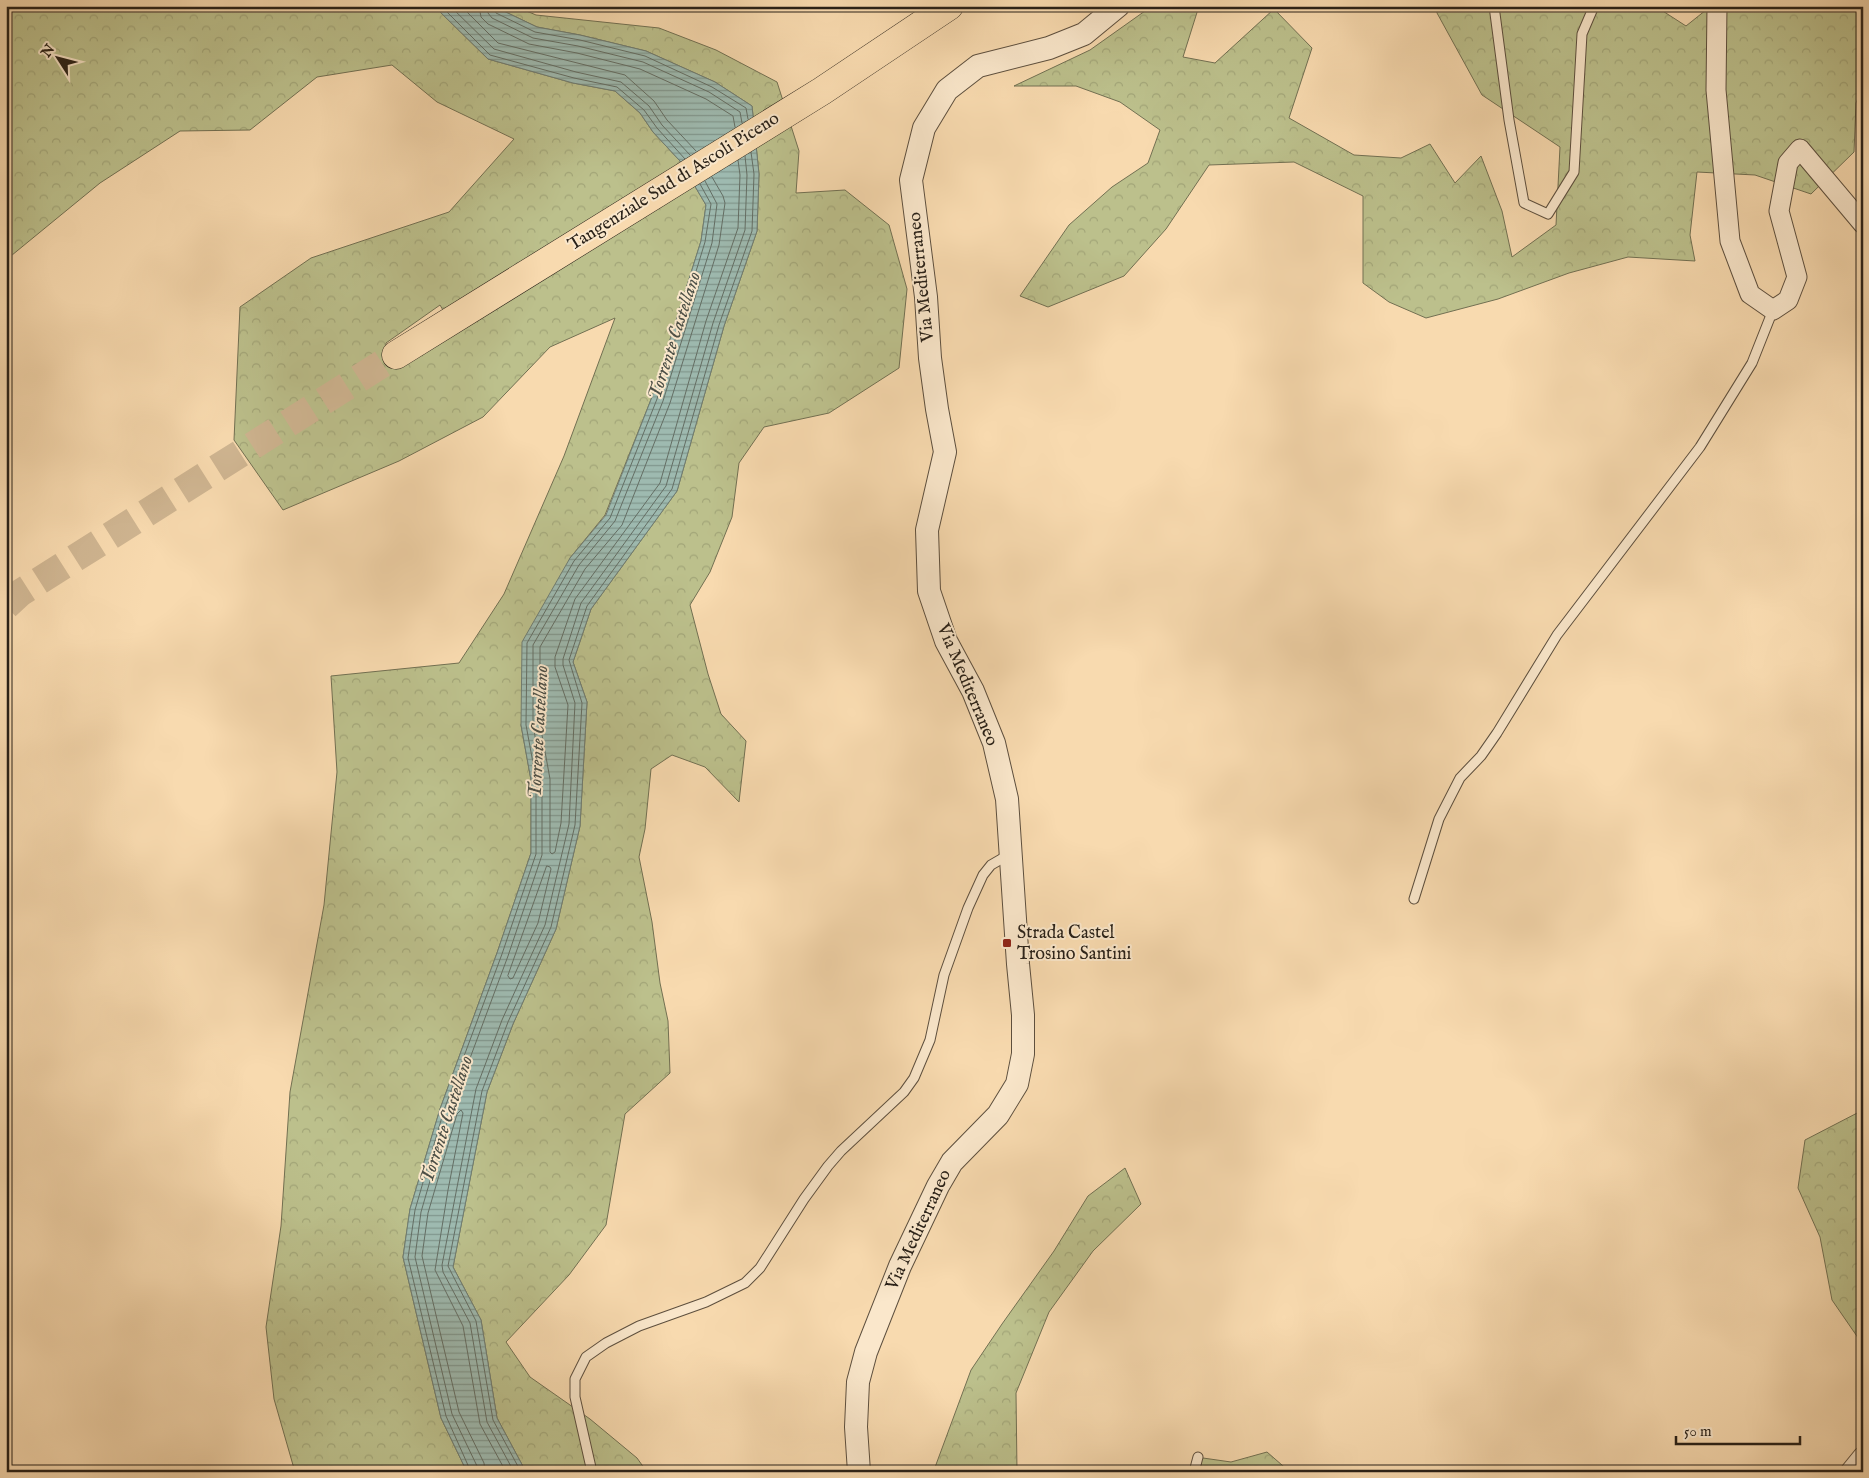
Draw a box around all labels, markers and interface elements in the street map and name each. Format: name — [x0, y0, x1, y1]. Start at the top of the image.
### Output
north arrow — [32, 32, 82, 82]
text: N — [37, 41, 59, 62]
street label: Tangenziale Sud di Ascoli Piceno — [564, 107, 784, 257]
street label: Via Mediterraneo — [904, 211, 940, 344]
water label: Torrente Castellano — [643, 269, 707, 403]
street label: Via Mediterraneo — [930, 619, 1003, 750]
water label: Torrente Castellano — [524, 665, 554, 799]
place label: Strada Castel Trosino Santini — [1017, 922, 1132, 966]
marker: Strada Castel Trosino Santini — [1001, 937, 1013, 949]
water label: Torrente Castellano — [415, 1053, 479, 1187]
street label: Via Mediterraneo — [881, 1166, 957, 1295]
scale bar — [1676, 1413, 1800, 1445]
text: 50 m — [1684, 1422, 1712, 1441]

